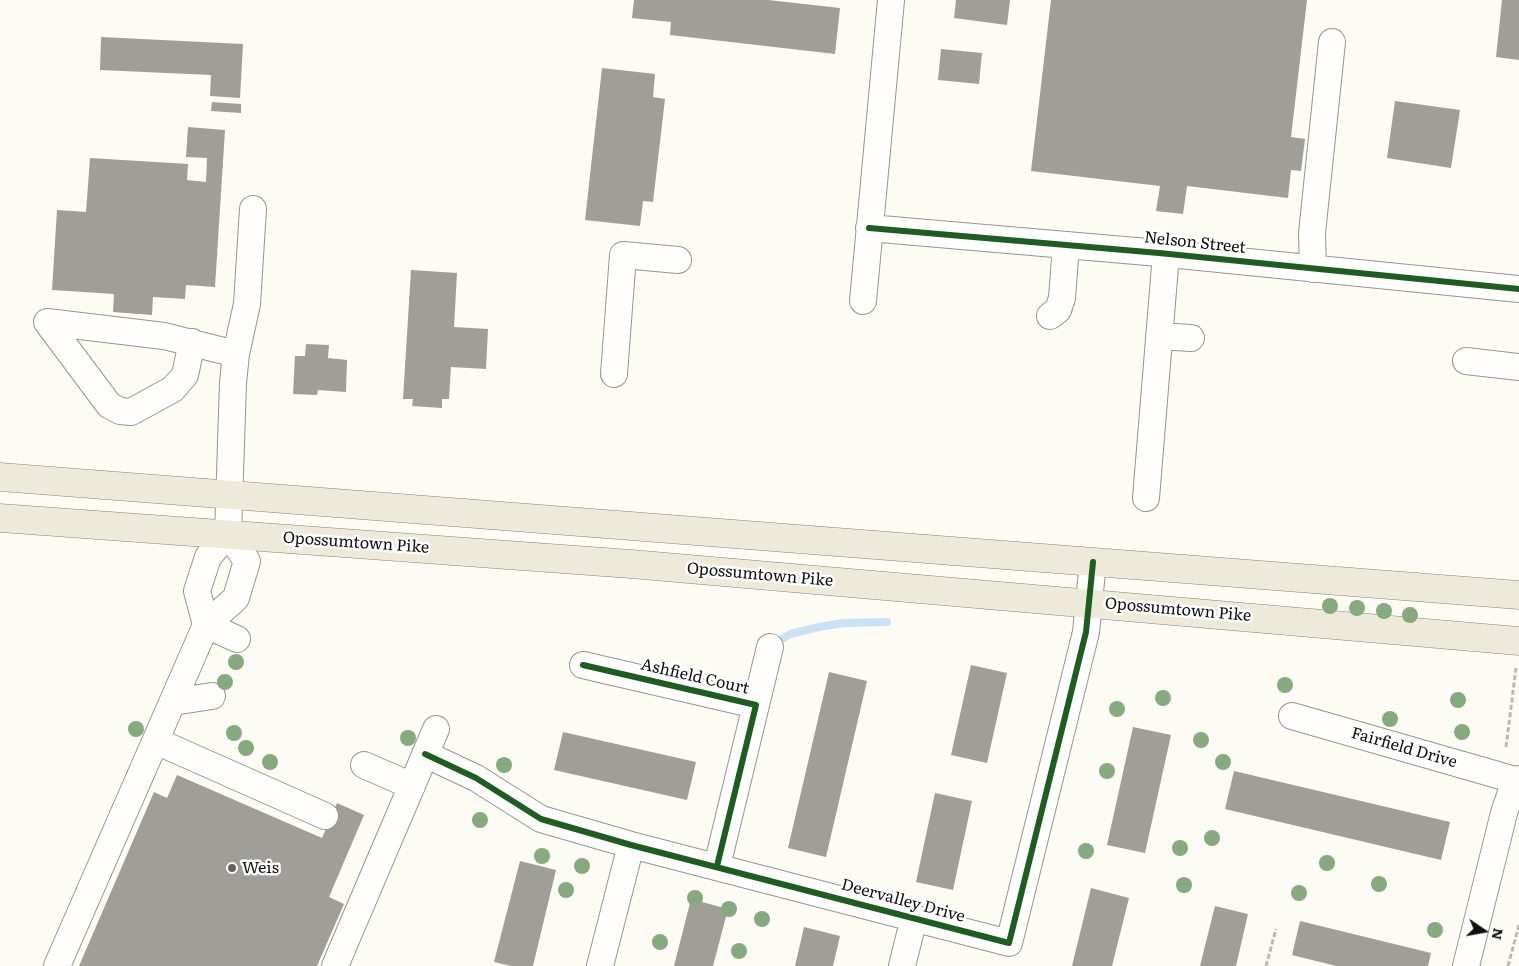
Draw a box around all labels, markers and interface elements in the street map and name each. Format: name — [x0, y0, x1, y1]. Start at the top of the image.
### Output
street label: Nelson Street — [1143, 228, 1247, 258]
street label: Opossumtown Pike — [282, 528, 430, 558]
street label: Opossumtown Pike — [686, 559, 834, 591]
street label: Opossumtown Pike — [1104, 594, 1252, 626]
street label: Ashfield Court — [639, 655, 751, 699]
street label: Fairfield Drive — [1349, 724, 1459, 772]
place label: Weis — [242, 858, 279, 878]
marker: Weis — [226, 862, 238, 874]
street label: Deervalley Drive — [839, 875, 967, 927]
north arrow — [1459, 906, 1509, 956]
text: N — [1488, 926, 1510, 942]

